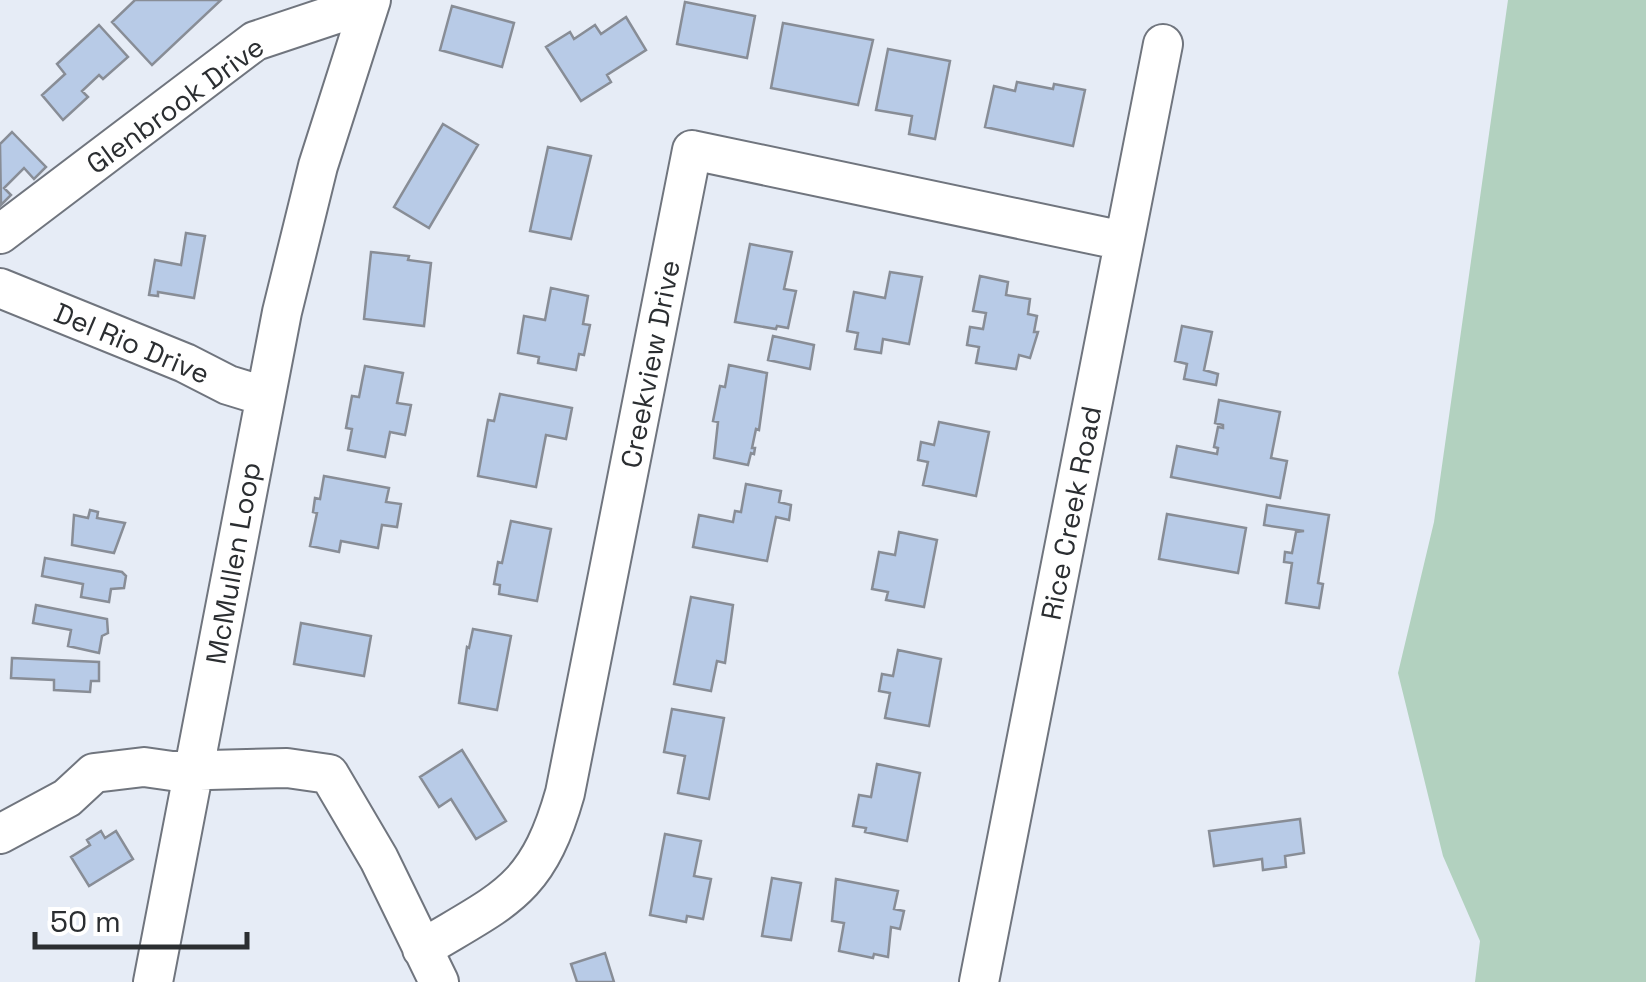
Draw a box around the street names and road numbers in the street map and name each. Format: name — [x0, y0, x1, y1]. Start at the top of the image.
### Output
street label: Glenbrook Drive — [79, 28, 271, 182]
street label: Creekview Drive — [612, 257, 688, 471]
street label: Del Rio Drive — [49, 294, 215, 392]
street label: Rice Creek Road — [1033, 403, 1109, 623]
street label: McMullen Loop — [197, 459, 269, 667]

